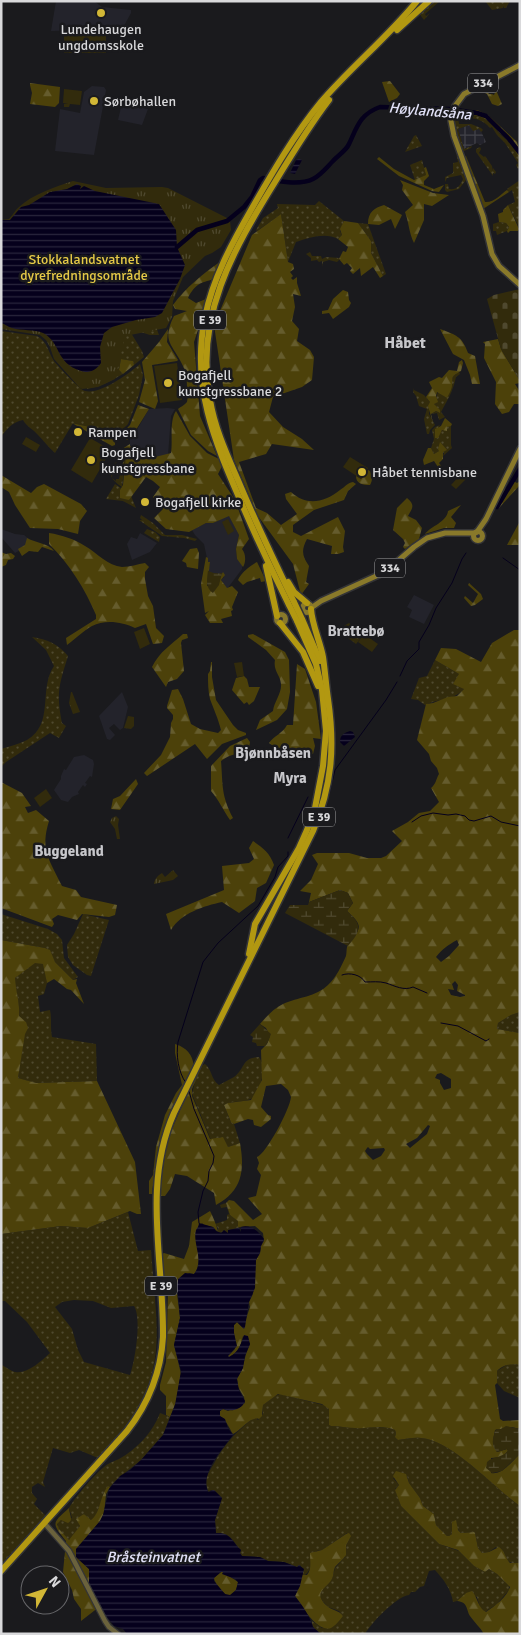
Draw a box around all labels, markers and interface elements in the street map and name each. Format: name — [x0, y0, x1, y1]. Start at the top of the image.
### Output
marker: Lundehaugen ungdomsskole — [95, 7, 107, 19]
place label: Lundehaugen ungdomsskole — [58, 21, 144, 54]
road number: 334 — [468, 74, 498, 92]
place label: Sørbøhallen — [104, 93, 176, 110]
marker: Sørbøhallen — [88, 95, 100, 107]
water label: Høylandsåna — [388, 98, 472, 124]
park label: Stokkalandsvatnet dyrefredningsområde — [20, 251, 148, 284]
road number: E 39 — [194, 310, 226, 330]
district label: Håbet — [384, 333, 426, 353]
place label: Bogafjell kunstgressbane 2 — [178, 367, 282, 400]
marker: Bogafjell kunstgressbane 2 — [162, 377, 174, 389]
place label: Rampen — [88, 424, 137, 441]
marker: Rampen — [72, 426, 84, 438]
place label: Bogafjell kunstgressbane — [101, 444, 195, 477]
marker: Bogafjell kunstgressbane — [85, 454, 97, 466]
place label: Håbet tennisbane — [372, 464, 477, 481]
marker: Håbet tennisbane — [356, 466, 368, 478]
place label: Bogafjell kirke — [155, 494, 241, 511]
marker: Bogafjell kirke — [139, 496, 151, 508]
road number: 334 — [375, 558, 405, 578]
district label: Brattebø — [327, 622, 385, 640]
district label: Bjønnbåsen — [235, 744, 311, 762]
district label: Myra — [273, 769, 307, 787]
road number: E 39 — [303, 808, 335, 826]
district label: Buggeland — [34, 842, 104, 860]
road number: E 39 — [145, 1276, 177, 1295]
water label: Bråsteinvatnet — [106, 1548, 202, 1566]
north arrow — [20, 1565, 70, 1615]
text: N — [45, 1573, 64, 1591]

